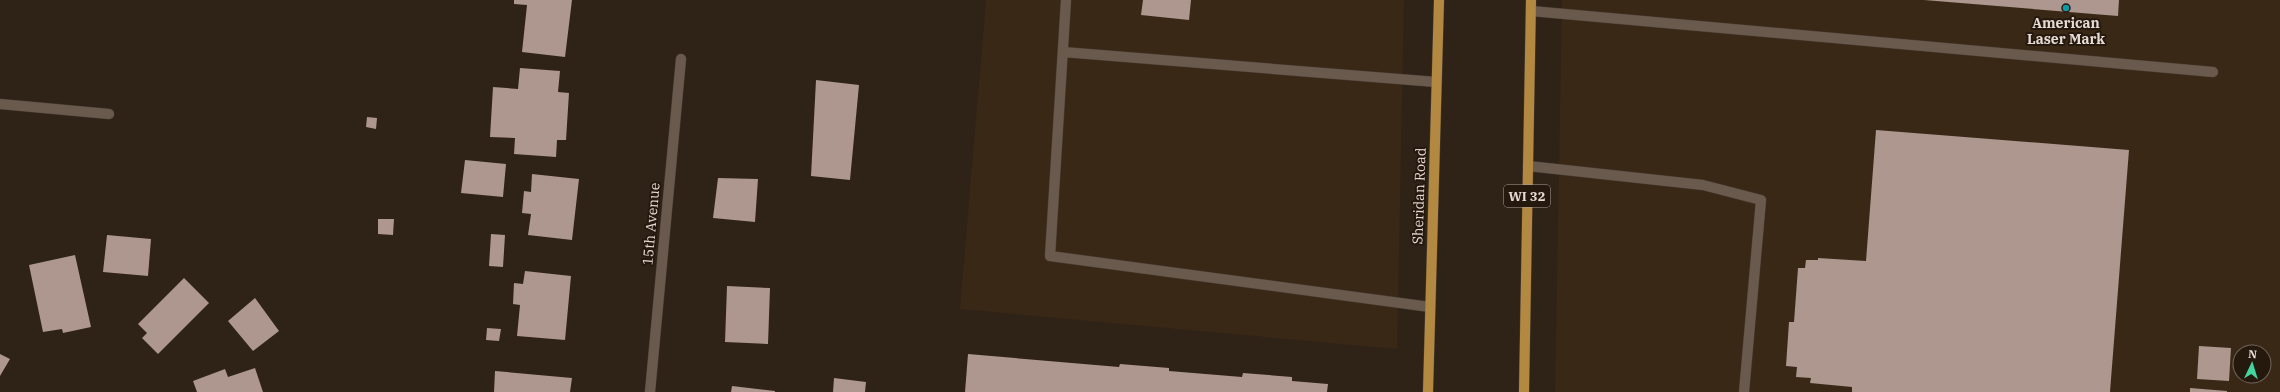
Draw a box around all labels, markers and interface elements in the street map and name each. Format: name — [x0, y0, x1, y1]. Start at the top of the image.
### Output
marker: American Laser Mark — [2061, 3, 2071, 13]
place label: American Laser Mark — [2027, 14, 2105, 48]
street label: Sheridan Road — [1408, 147, 1430, 245]
street label: 15th Avenue — [638, 182, 664, 266]
road number: WI 32 — [1504, 185, 1550, 207]
north arrow — [2232, 344, 2272, 384]
text: N — [2248, 347, 2258, 361]

